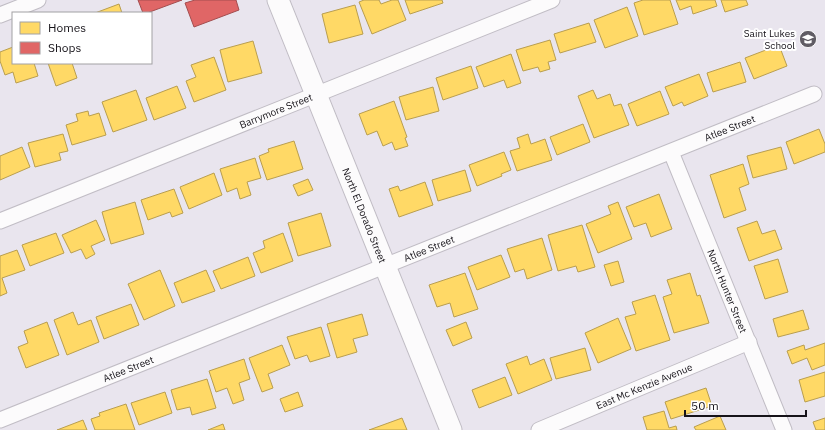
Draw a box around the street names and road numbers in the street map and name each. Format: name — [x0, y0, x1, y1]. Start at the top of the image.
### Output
street label: Barrymore Street — [237, 90, 315, 131]
street label: Atlee Street — [702, 112, 757, 144]
street label: North El Dorado Street — [340, 166, 390, 265]
street label: Atlee Street — [402, 232, 457, 264]
street label: North Hunter Street — [705, 247, 750, 335]
street label: Atlee Street — [101, 353, 156, 385]
street label: East Mc Kenzie Avenue — [594, 360, 695, 412]

